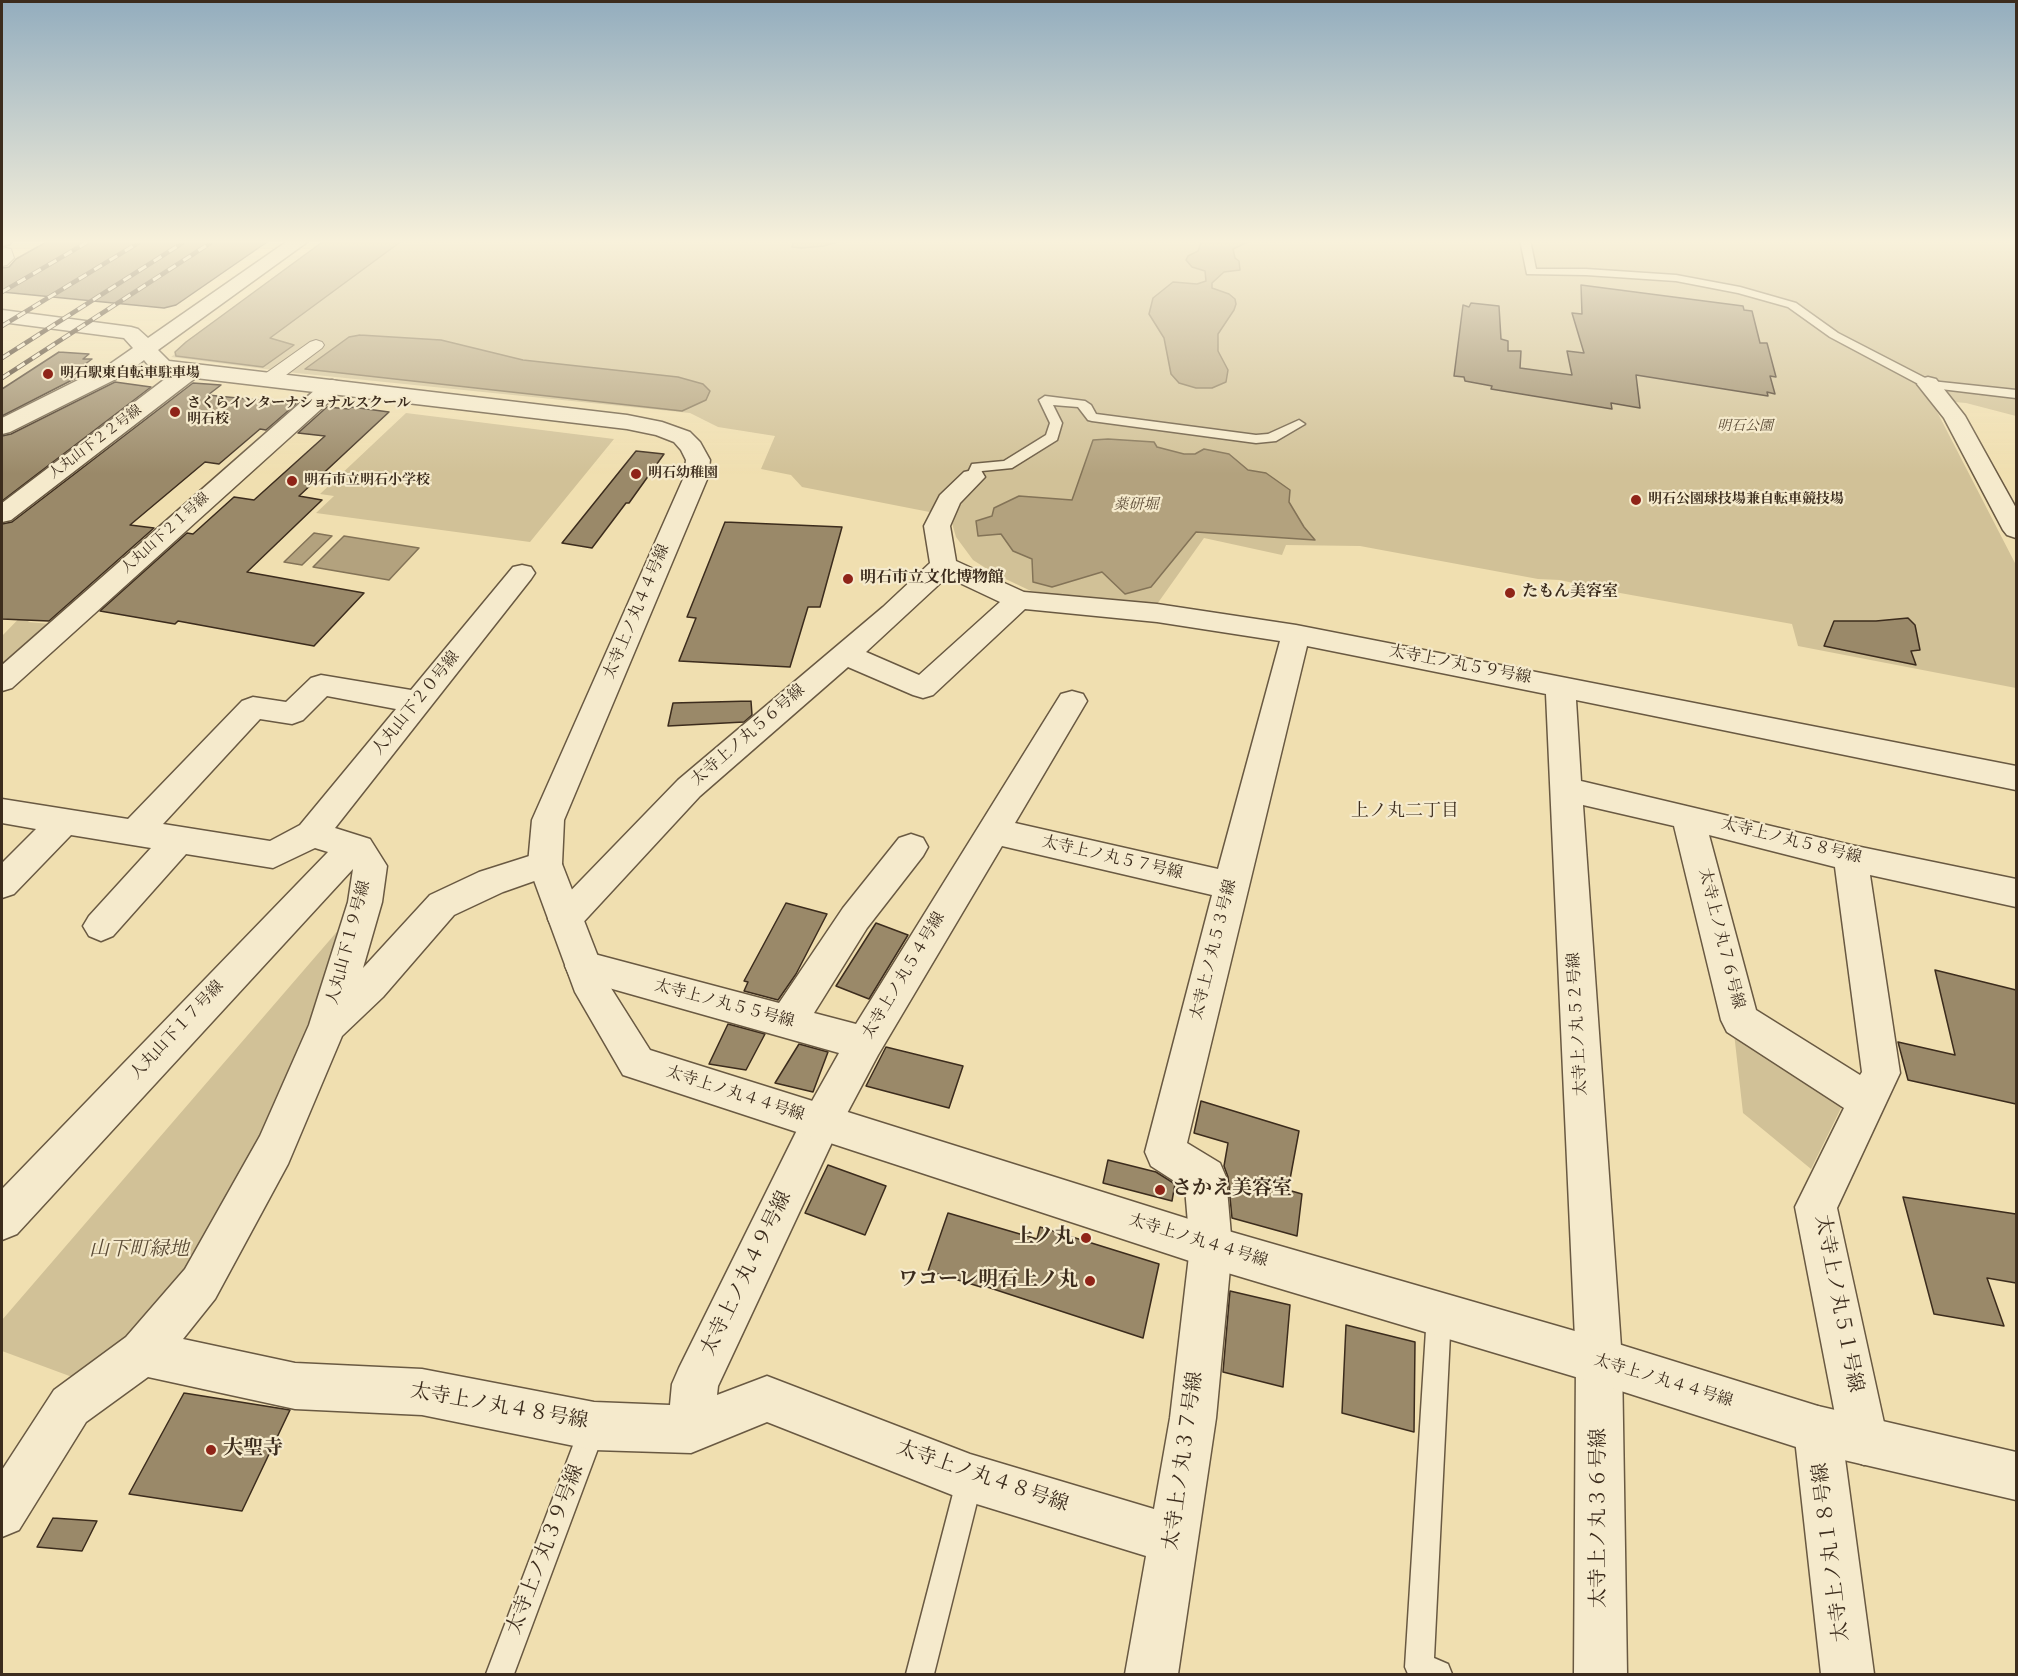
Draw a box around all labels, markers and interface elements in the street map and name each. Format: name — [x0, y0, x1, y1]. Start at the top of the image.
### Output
place label: 明石駅東自転車駐車場 — [60, 366, 200, 382]
marker: 明石駅東自転車駐車場 — [41, 367, 55, 381]
place label: さくらインターナショナルスクール 明石校 — [187, 396, 411, 428]
street label: 人丸山下２２号線 — [46, 403, 146, 483]
marker: さくらインターナショナルスクール 明石校 — [168, 405, 182, 419]
park label: 明石公園 — [1717, 419, 1773, 435]
place label: 明石幼稚園 — [648, 466, 718, 482]
marker: 明石幼稚園 — [629, 467, 643, 481]
place label: 明石市立明石小学校 — [304, 473, 430, 489]
marker: 明石市立明石小学校 — [285, 474, 299, 488]
street label: 人丸山下２１号線 — [119, 490, 213, 578]
place label: 明石公園球技場兼自転車競技場 — [1648, 492, 1844, 508]
marker: 明石公園球技場兼自転車競技場 — [1629, 493, 1643, 507]
water label: 薬研堀 — [1114, 497, 1158, 515]
street label: 太寺上ノ丸４４号線 — [601, 542, 675, 682]
place label: 明石市立文化博物館 — [860, 569, 1004, 589]
marker: 明石市立文化博物館 — [841, 572, 855, 586]
place label: たもん美容室 — [1522, 583, 1618, 603]
marker: たもん美容室 — [1503, 586, 1517, 600]
street label: 太寺上ノ丸５９号線 — [1387, 643, 1533, 689]
street label: 人丸山下２０号線 — [369, 648, 465, 760]
street label: 太寺上ノ丸５６号線 — [688, 682, 810, 790]
district label: 上ノ丸二丁目 — [1351, 802, 1459, 824]
street label: 太寺上ノ丸５８号線 — [1719, 815, 1863, 869]
street label: 太寺上ノ丸５７号線 — [1040, 833, 1184, 885]
street label: 太寺上ノ丸７６号線 — [1693, 867, 1747, 1011]
street label: 太寺上ノ丸５３号線 — [1188, 878, 1242, 1022]
street label: 人丸山下１９号線 — [324, 879, 376, 1007]
street label: 太寺上ノ丸５４号線 — [860, 909, 950, 1043]
street label: 太寺上ノ丸５２号線 — [1566, 952, 1592, 1096]
street label: 太寺上ノ丸５５号線 — [652, 977, 796, 1033]
street label: 人丸山下１７号線 — [127, 978, 229, 1084]
street label: 太寺上ノ丸４４号線 — [664, 1064, 806, 1126]
place label: さかえ美容室 — [1172, 1178, 1292, 1202]
marker: さかえ美容室 — [1153, 1183, 1167, 1197]
street label: 太寺上ノ丸４９号線 — [698, 1188, 798, 1360]
street label: 太寺上ノ丸４４号線 — [1126, 1212, 1270, 1272]
street label: 太寺上ノ丸５１号線 — [1808, 1213, 1866, 1395]
place label: 上ノ丸 — [1014, 1226, 1074, 1250]
marker: 上ノ丸 — [1079, 1231, 1093, 1245]
park label: 山下町緑地 — [89, 1239, 189, 1263]
place label: ワコーレ明石上ノ丸 — [898, 1269, 1078, 1293]
marker: ワコーレ明石上ノ丸 — [1083, 1274, 1097, 1288]
street label: 太寺上ノ丸４４号線 — [1591, 1352, 1735, 1412]
street label: 太寺上ノ丸３７号線 — [1161, 1370, 1209, 1552]
street label: 太寺上ノ丸４８号線 — [408, 1381, 590, 1435]
street label: 太寺上ノ丸３６号線 — [1588, 1428, 1612, 1608]
street label: 太寺上ノ丸４８号線 — [893, 1437, 1071, 1519]
place label: 大聖寺 — [223, 1438, 283, 1462]
marker: 大聖寺 — [204, 1443, 218, 1457]
street label: 太寺上ノ丸１８号線 — [1810, 1461, 1856, 1643]
street label: 太寺上ノ丸３９号線 — [504, 1462, 590, 1638]

